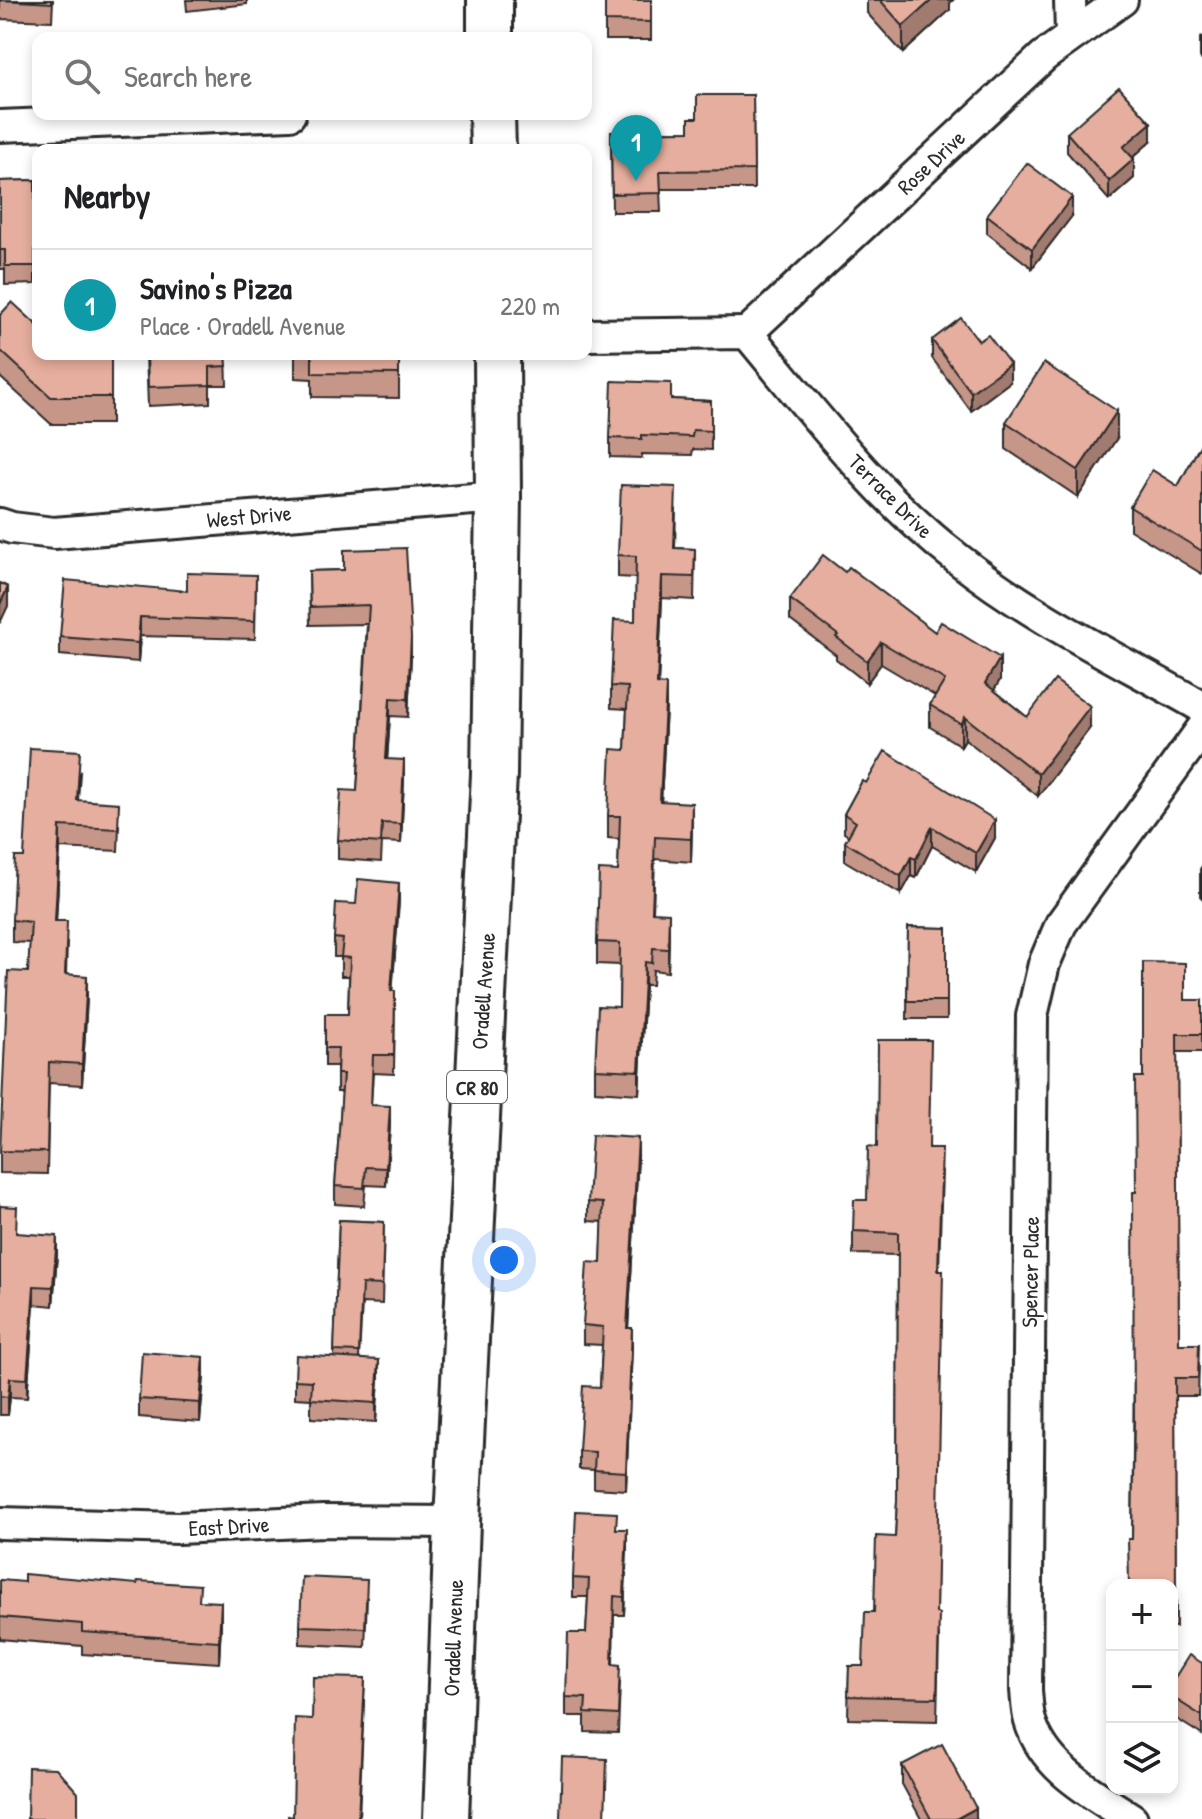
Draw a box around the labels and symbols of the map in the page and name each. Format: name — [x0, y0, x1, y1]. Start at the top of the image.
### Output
pin: 1 — [610, 115, 662, 181]
street label: Rose Drive — [891, 123, 972, 201]
street label: Terrace Drive — [842, 447, 940, 545]
street label: West Drive — [205, 497, 293, 535]
street label: Oradell Avenue — [464, 931, 502, 1050]
road number: CR 80 — [447, 1071, 507, 1103]
street label: Spencer Place — [1014, 1216, 1046, 1328]
your location — [484, 1240, 524, 1280]
street label: East Drive — [188, 1509, 270, 1543]
street label: Oradell Avenue — [436, 1579, 470, 1697]

